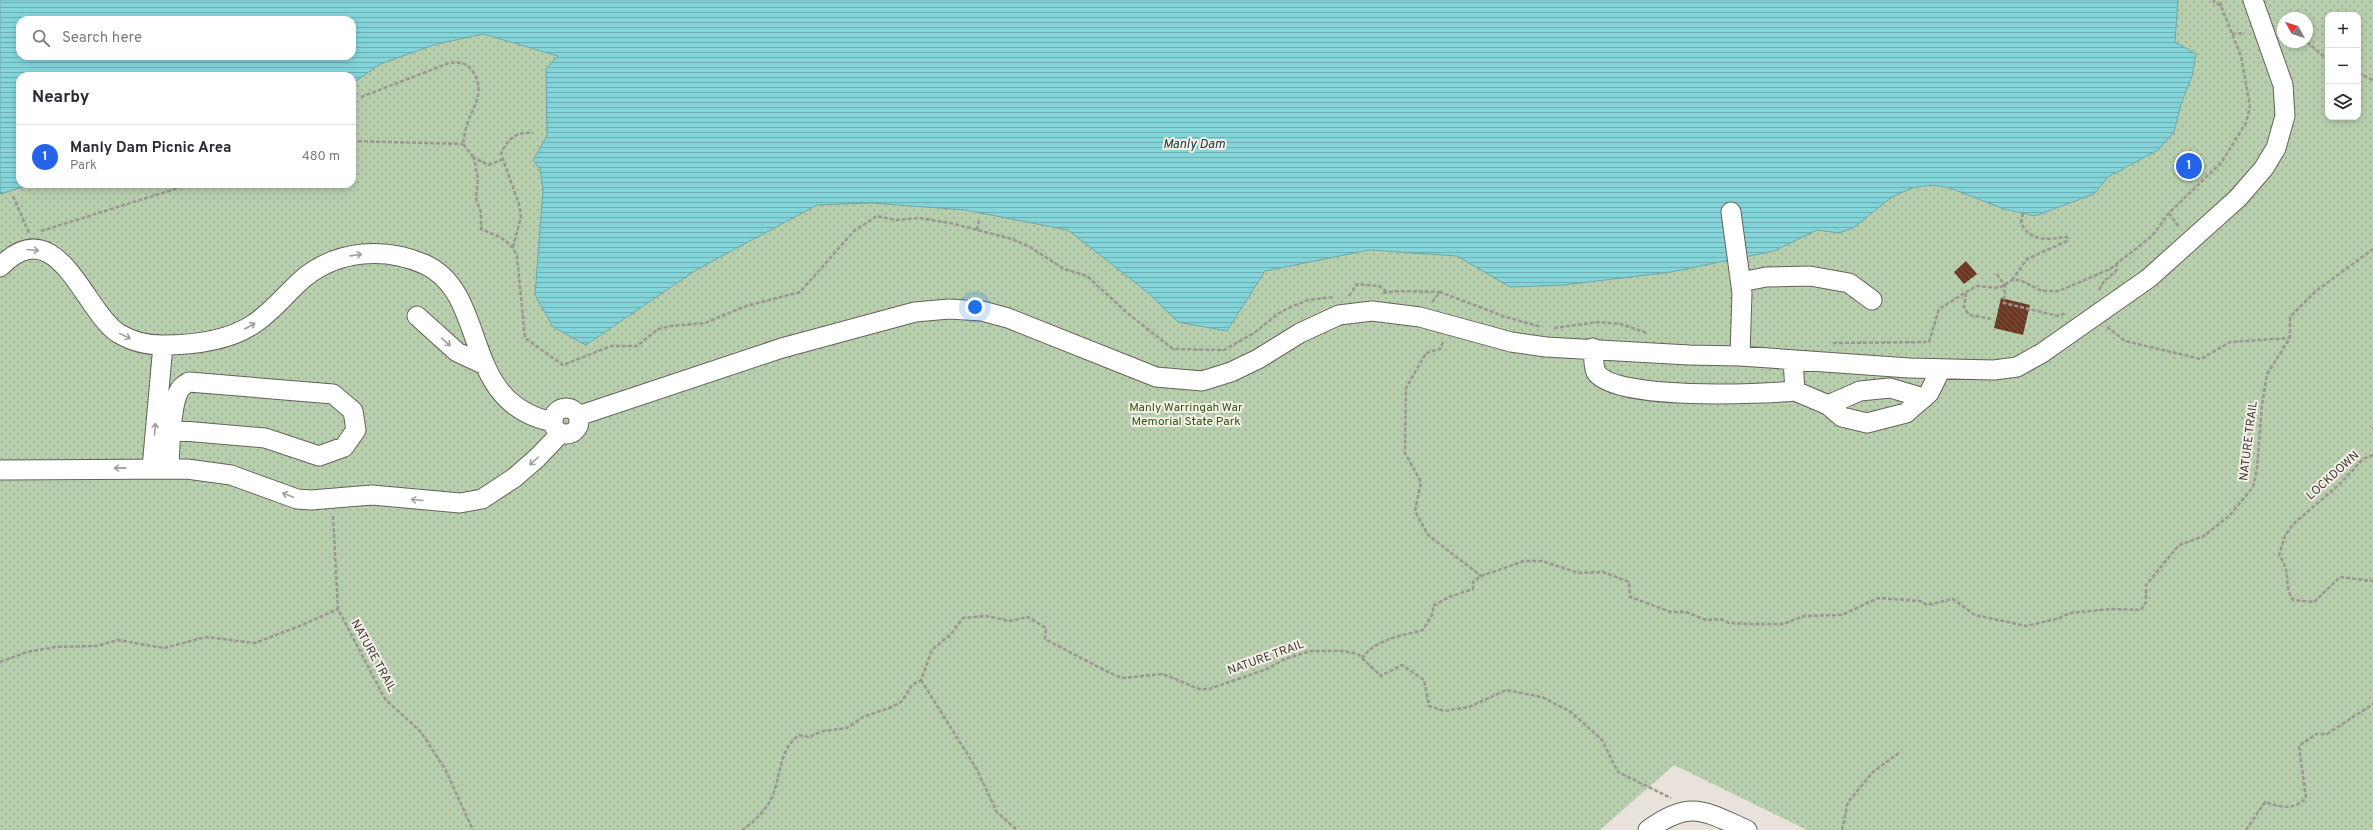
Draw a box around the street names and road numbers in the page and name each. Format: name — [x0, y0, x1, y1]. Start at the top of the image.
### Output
street label: NATURE TRAIL — [2236, 400, 2262, 482]
street label: LOCKDOWN — [2303, 448, 2363, 504]
street label: NATURE TRAIL — [347, 617, 400, 695]
street label: NATURE TRAIL — [1225, 637, 1307, 679]

